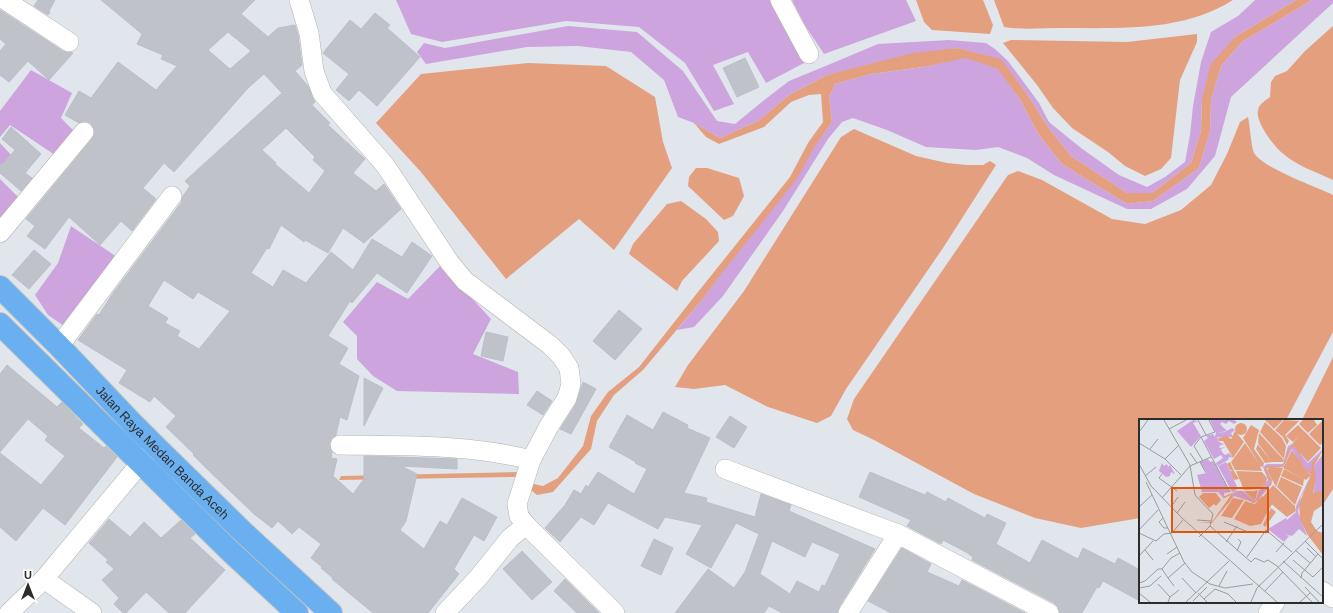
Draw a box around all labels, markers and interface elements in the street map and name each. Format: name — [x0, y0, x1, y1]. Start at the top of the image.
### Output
street label: Jalan Raya Medan Banda Aceh — [93, 383, 232, 522]
inset map — [1139, 419, 1323, 603]
north arrow — [8, 565, 48, 605]
text: U — [24, 569, 32, 581]

